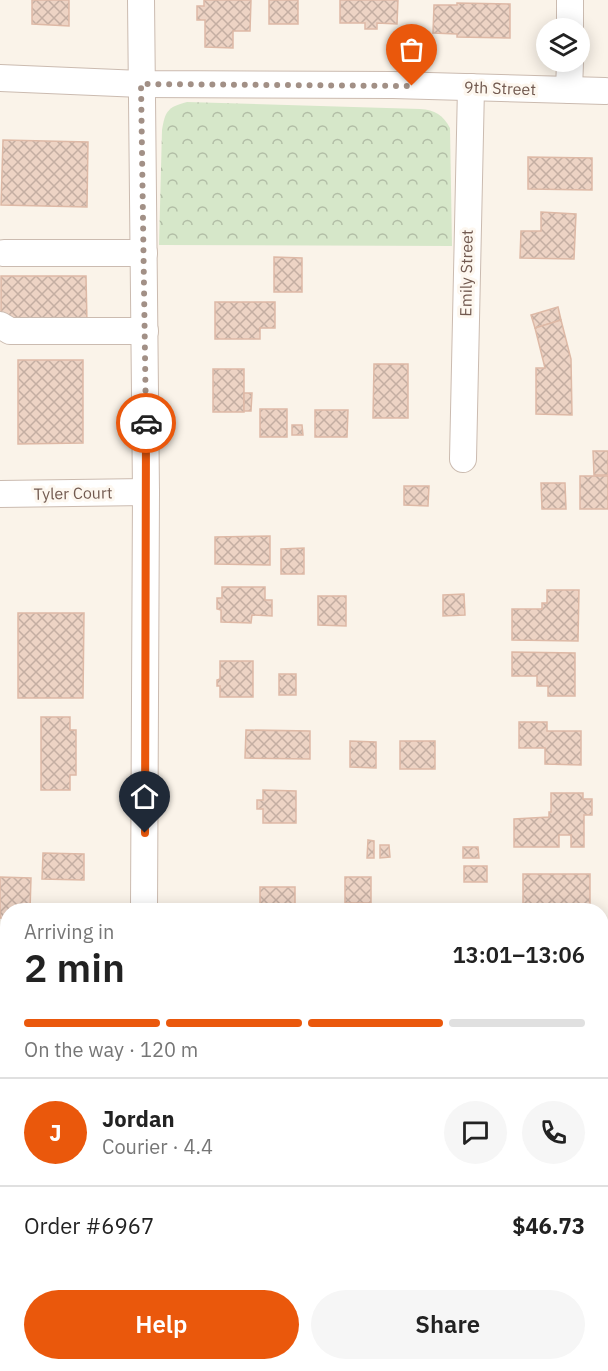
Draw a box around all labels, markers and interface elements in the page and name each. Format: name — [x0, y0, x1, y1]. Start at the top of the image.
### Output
map controls — [536, 18, 590, 72]
button: layers — [536, 18, 590, 72]
pin — [386, 24, 437, 86]
icon: bag — [395, 33, 428, 66]
street label: 9th Street — [464, 77, 536, 99]
street label: Emily Street — [455, 229, 477, 317]
courier — [116, 393, 176, 453]
icon: car — [130, 407, 163, 440]
street label: Tyler Court — [33, 482, 113, 504]
pin — [119, 771, 170, 833]
icon: home — [128, 780, 161, 813]
text: Arriving in — [24, 918, 114, 945]
text: 13:01–13:06 — [452, 940, 585, 969]
text: 2 min — [24, 942, 125, 993]
text: On the way · 120 m — [24, 1036, 198, 1063]
button: chat — [444, 1101, 507, 1164]
button: phone — [522, 1101, 585, 1164]
text: Jordan — [102, 1104, 175, 1133]
text: J — [49, 1118, 62, 1147]
text: Courier · 4.4 — [102, 1133, 213, 1160]
text: Order #6967 — [24, 1211, 154, 1240]
text: $46.73 — [512, 1211, 585, 1240]
button: Help — [24, 1290, 299, 1359]
button: Share — [311, 1290, 585, 1359]

